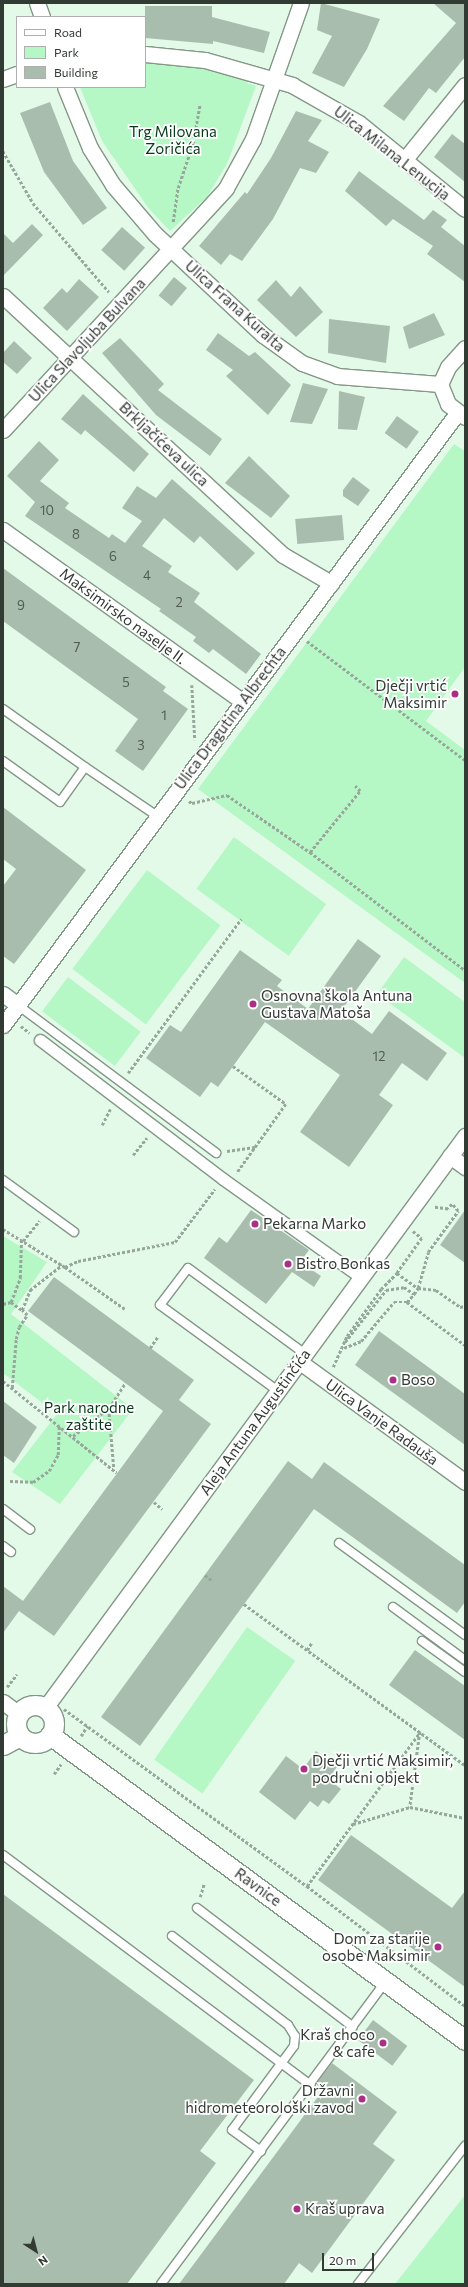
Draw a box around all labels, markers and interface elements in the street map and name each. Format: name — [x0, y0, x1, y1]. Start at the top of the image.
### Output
legend — [16, 16, 146, 88]
text: Road — [54, 25, 82, 39]
text: Park — [54, 45, 79, 59]
text: Building — [54, 65, 98, 79]
street label: Ulica Milana Lenucija — [330, 102, 454, 204]
park label: Trg Milovana Zoričića — [129, 122, 217, 157]
street label: Ulica Frana Kuralta — [181, 257, 289, 355]
street label: Ulica Slavoljuba Bulvana — [25, 274, 149, 406]
street label: Brkljačićeva ulica — [116, 398, 212, 490]
house number: 10 — [40, 502, 54, 518]
house number: 8 — [72, 526, 80, 542]
house number: 6 — [109, 548, 117, 564]
street label: Maksimirsko naselje II. — [56, 564, 190, 668]
house number: 4 — [143, 567, 151, 583]
house number: 2 — [175, 594, 183, 610]
house number: 9 — [17, 597, 25, 613]
house number: 7 — [74, 639, 80, 655]
street label: Ulica Dragutina Albrechta — [170, 643, 290, 793]
house number: 5 — [122, 674, 130, 690]
place label: Dječji vrtić Maksimir — [375, 676, 447, 711]
marker: Dječji vrtić Maksimir — [450, 689, 460, 699]
house number: 1 — [161, 707, 167, 723]
house number: 3 — [137, 737, 145, 753]
place label: Osnovna škola Antuna Gustava Matoša — [261, 986, 412, 1021]
marker: Osnovna škola Antuna Gustava Matoša — [248, 999, 258, 1009]
house number: 12 — [373, 1048, 385, 1064]
place label: Pekarna Marko — [263, 1215, 366, 1233]
marker: Pekarna Marko — [250, 1219, 260, 1229]
place label: Bistro Bonkas — [296, 1255, 390, 1273]
marker: Bistro Bonkas — [283, 1259, 293, 1269]
street label: Aleja Antuna Augustinčića — [196, 1345, 314, 1499]
place label: Boso — [401, 1371, 435, 1389]
street label: Ulica Vanje Radauša — [322, 1375, 442, 1469]
marker: Boso — [388, 1375, 398, 1385]
park label: Park narodne zaštite — [44, 1398, 134, 1433]
place label: Dječji vrtić Maksimir, područni objekt — [312, 1751, 453, 1786]
marker: Dječji vrtić Maksimir, područni objekt — [299, 1764, 309, 1774]
street label: Ravnice — [231, 1864, 285, 1910]
place label: Dom za starije osobe Maksimir — [322, 1929, 430, 1964]
marker: Dom za starije osobe Maksimir — [433, 1942, 443, 1952]
place label: Kraš choco & cafe — [300, 2025, 375, 2060]
marker: Kraš choco & cafe — [378, 2038, 388, 2048]
place label: Državni hidrometeorološki zavod — [185, 2081, 354, 2116]
marker: Državni hidrometeorološki zavod — [357, 2094, 367, 2104]
place label: Kraš uprava — [305, 2200, 385, 2218]
marker: Kraš uprava — [292, 2204, 302, 2214]
north arrow — [16, 2231, 56, 2271]
scale bar — [324, 2245, 376, 2271]
text: N — [36, 2253, 51, 2269]
text: 20 m — [329, 2253, 356, 2267]

